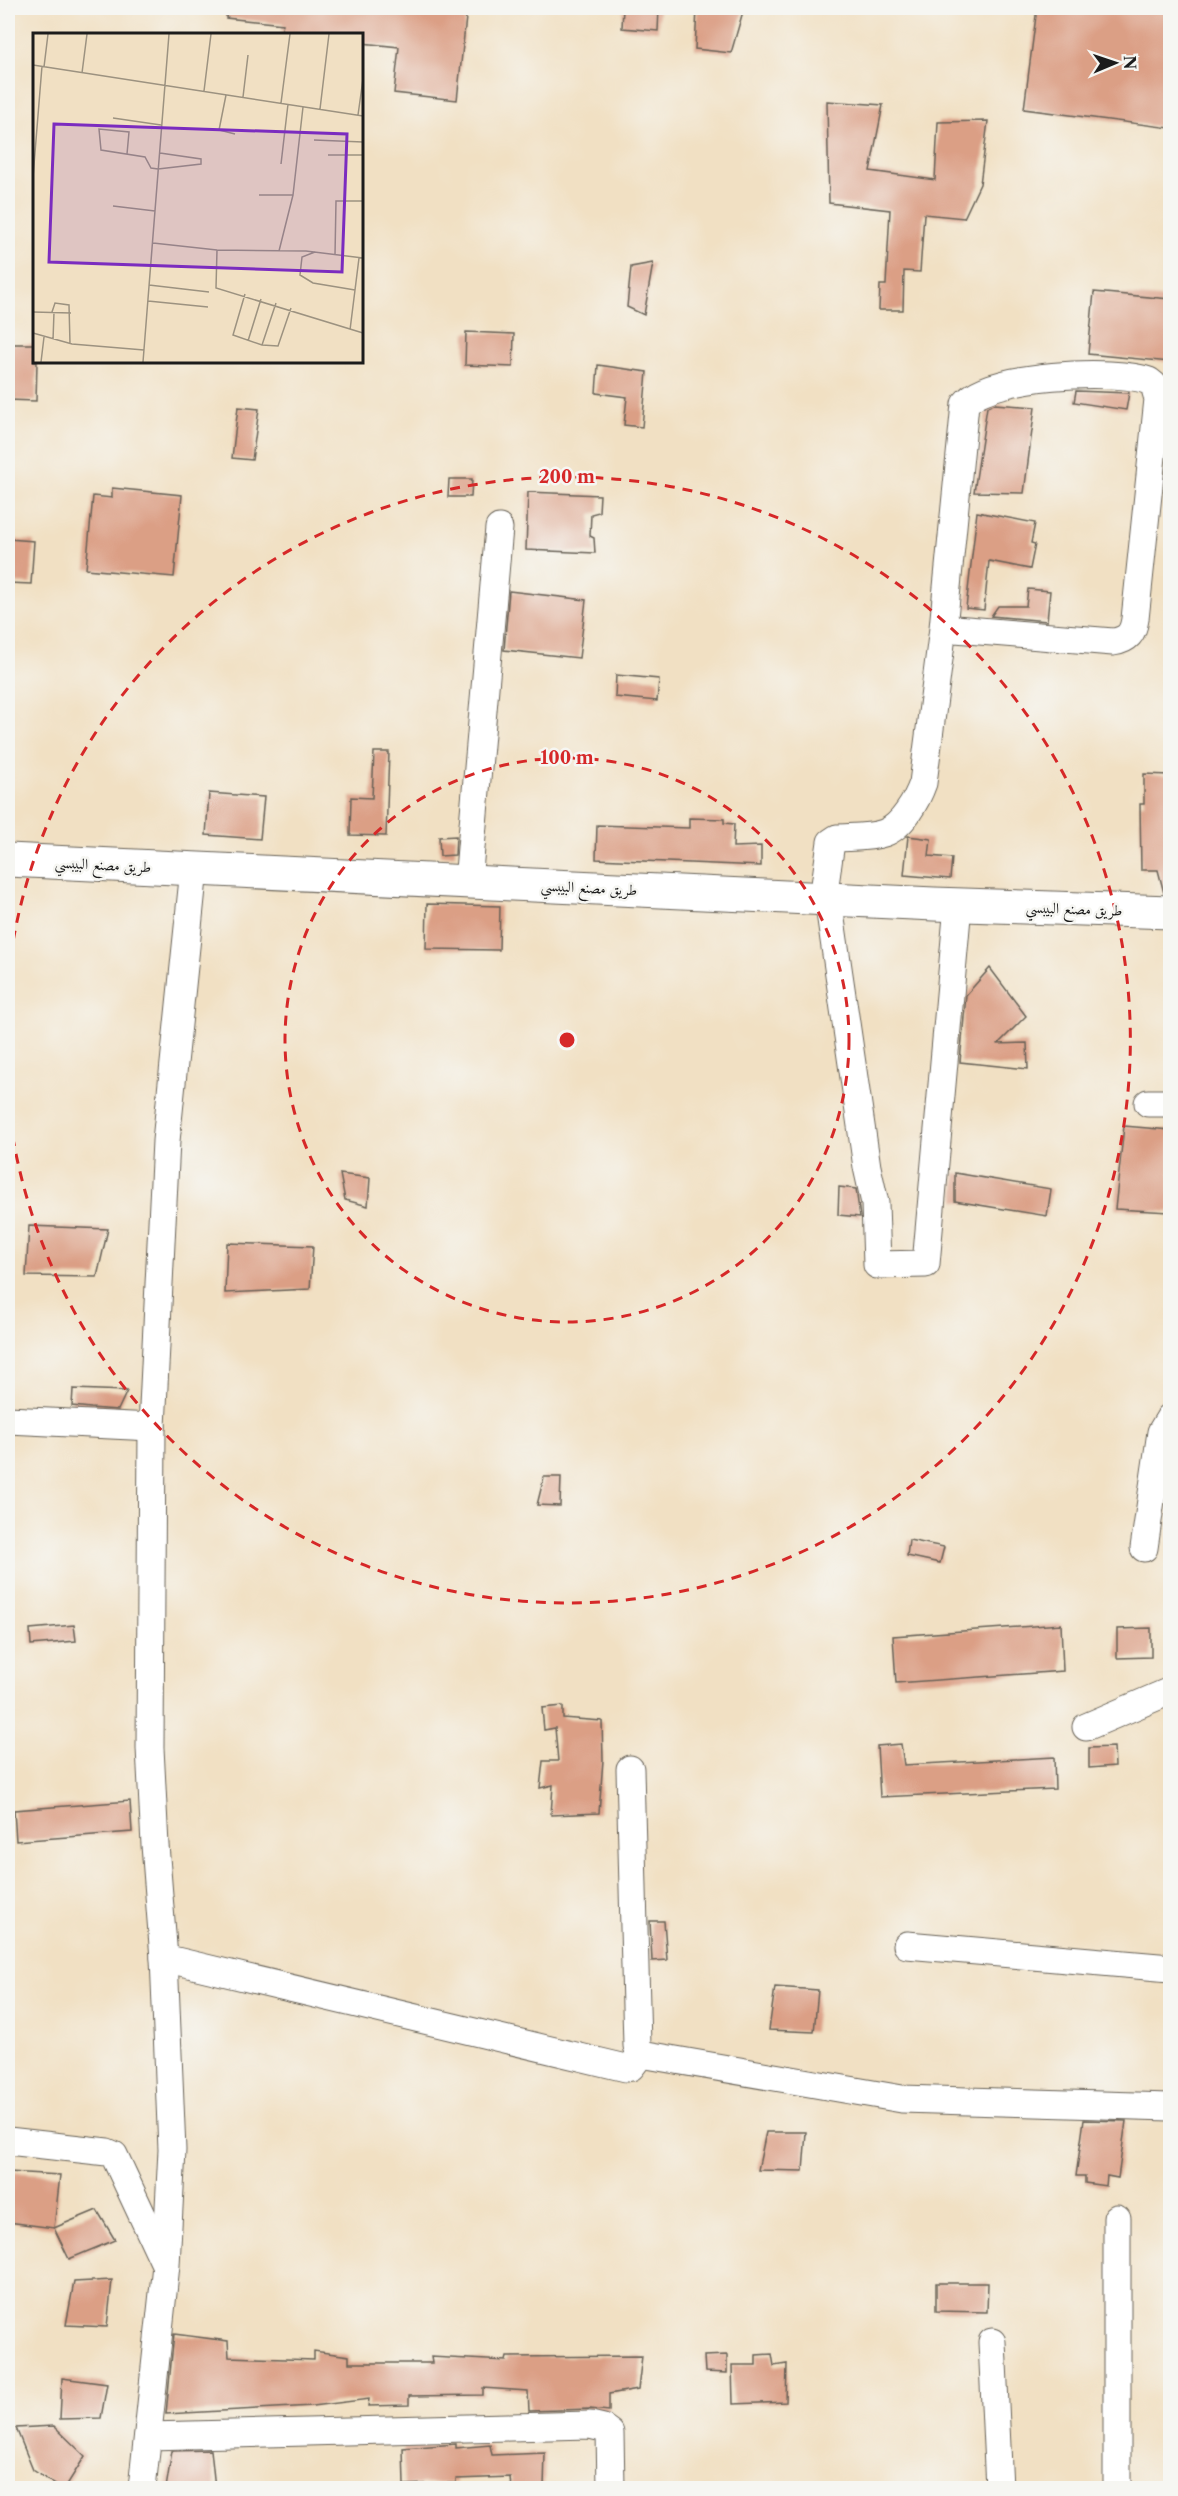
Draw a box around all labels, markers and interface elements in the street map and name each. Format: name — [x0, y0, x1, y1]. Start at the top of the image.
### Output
inset map — [33, 33, 363, 363]
north arrow — [1085, 33, 1145, 93]
text: N — [1120, 55, 1140, 70]
text: 200 m — [539, 466, 595, 488]
text: 100 m — [540, 747, 594, 769]
street label: طريق مصنع البيبسي — [54, 852, 152, 882]
street label: طريق مصنع البيبسي — [540, 875, 638, 905]
street label: طريق مصنع البيبسي — [1025, 897, 1123, 925]
centre of rings — [557, 1030, 577, 1050]

